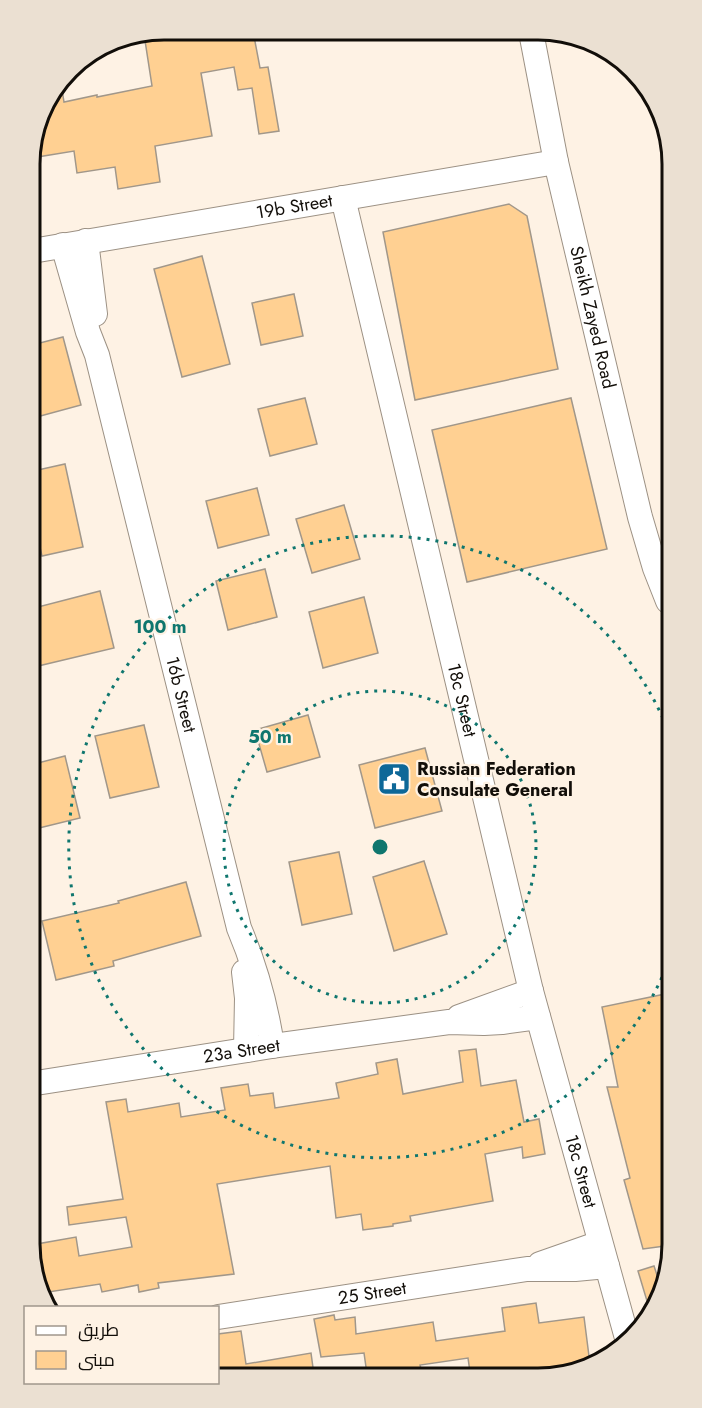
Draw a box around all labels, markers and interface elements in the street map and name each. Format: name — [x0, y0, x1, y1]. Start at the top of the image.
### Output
street label: 19b Street — [254, 187, 335, 226]
street label: Sheikh Zayed Road — [563, 243, 622, 391]
text: 100 m — [133, 614, 187, 640]
street label: 16b Street — [159, 654, 203, 736]
street label: 18c Street — [441, 661, 483, 740]
text: 50 m — [248, 724, 292, 750]
place label: Russian Federation Consulate General — [417, 756, 576, 803]
public building icon: Russian Federation Consulate General — [376, 761, 412, 797]
centre of rings — [370, 837, 390, 857]
street label: 23a Street — [201, 1032, 282, 1070]
street label: 18c Street — [558, 1132, 604, 1211]
street label: 25 Street — [336, 1275, 409, 1311]
legend — [24, 1306, 219, 1384]
text: طريق — [78, 1317, 119, 1343]
text: مبنى — [78, 1347, 115, 1373]

